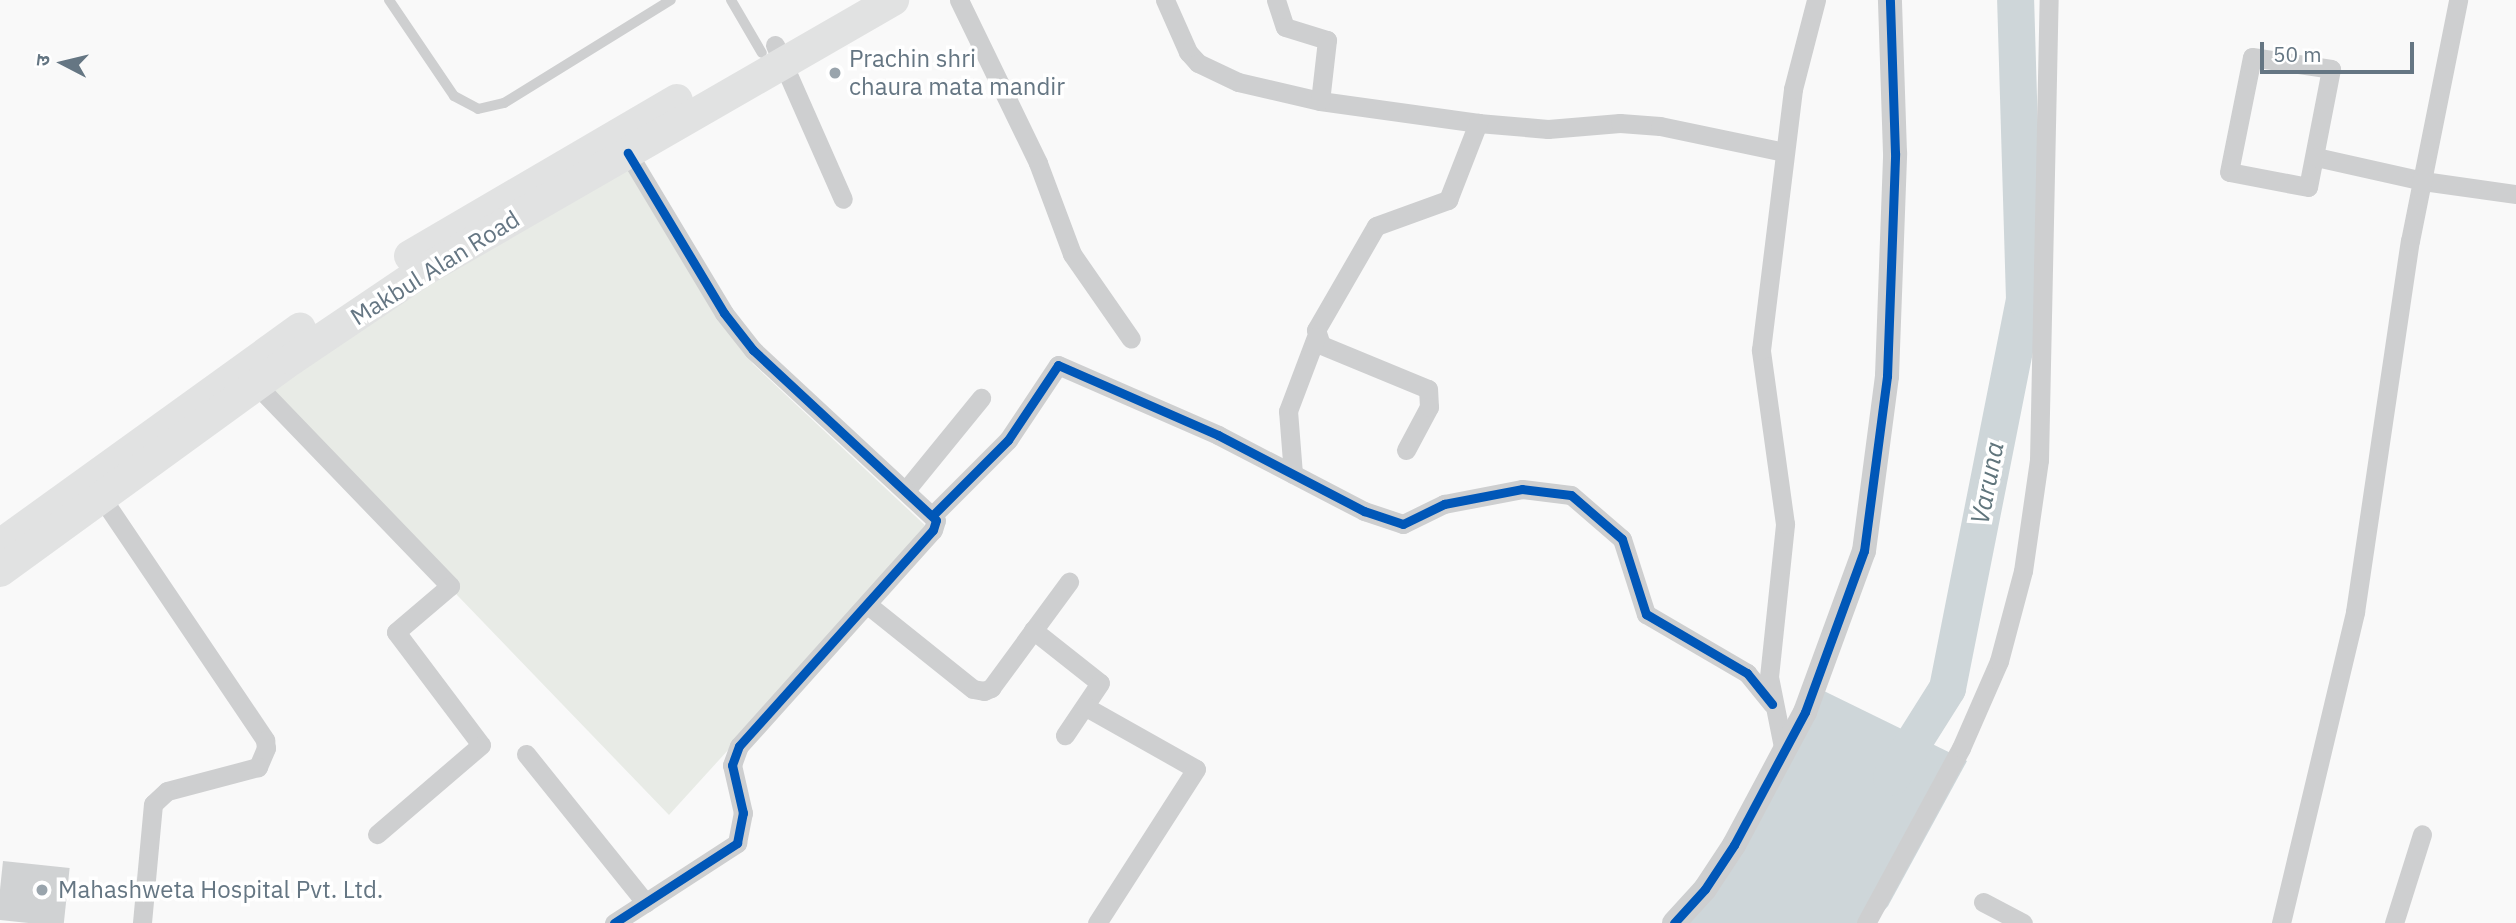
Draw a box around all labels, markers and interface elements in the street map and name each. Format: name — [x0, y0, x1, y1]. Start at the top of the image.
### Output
north arrow — [28, 28, 98, 98]
scale bar — [2264, 28, 2418, 72]
text: 50 m — [2273, 40, 2322, 68]
place label: Prachin shri chaura mata mandir — [849, 45, 1065, 101]
text: उ — [30, 53, 55, 67]
marker: Prachin shri chaura mata mandir — [827, 65, 843, 81]
street label: Makbul Alan Road — [345, 204, 525, 332]
water label: Varuna — [1964, 439, 2010, 527]
place label: Mahashweta Hospital Pvt. Ltd. — [58, 876, 383, 904]
marker: Mahashweta Hospital Pvt. Ltd. — [32, 880, 52, 900]

